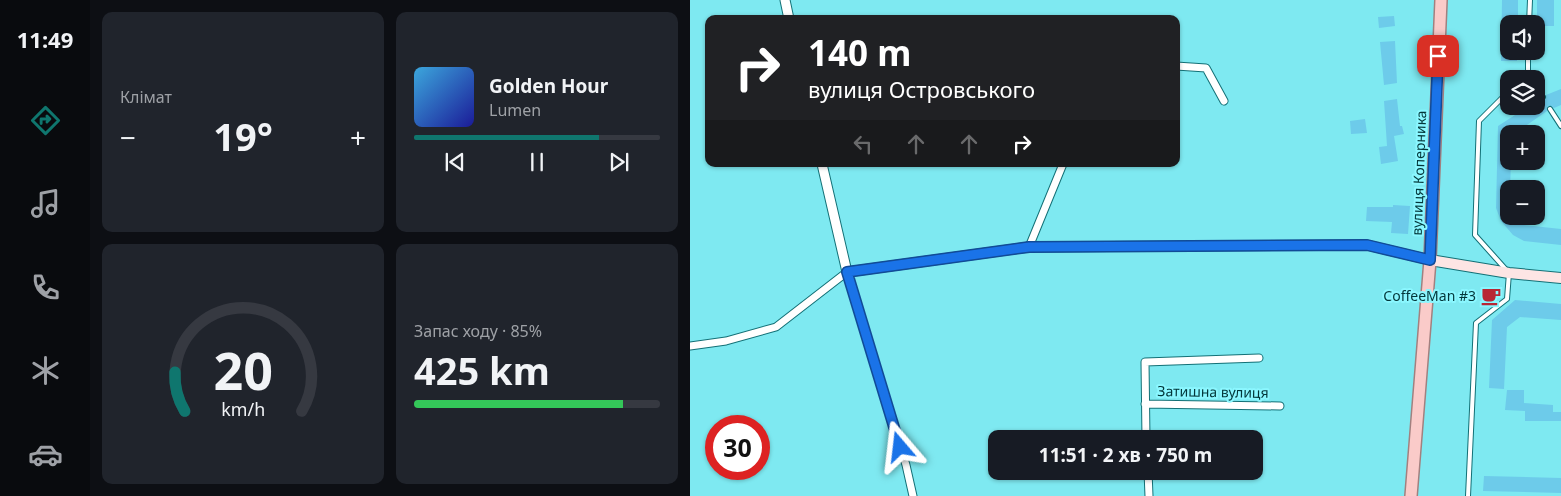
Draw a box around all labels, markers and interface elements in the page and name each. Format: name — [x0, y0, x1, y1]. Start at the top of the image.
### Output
map controls — [1500, 15, 1545, 225]
button: sound — [1500, 15, 1545, 60]
text: 11:49 — [17, 24, 73, 54]
text: 140 m — [808, 29, 911, 76]
icon: right — [725, 35, 790, 100]
pin — [1417, 35, 1459, 77]
icon: arrive — [1424, 42, 1452, 70]
button: layers — [1500, 70, 1545, 115]
text: Golden Hour — [489, 73, 608, 99]
text: вулиця Островського — [808, 74, 1035, 104]
text: Клімат — [120, 86, 172, 108]
text: Lumen — [489, 99, 541, 121]
icon: directions — [28, 103, 63, 138]
text: 19° — [213, 110, 273, 162]
street label: вулиця Коперника — [1407, 110, 1430, 236]
text: − — [120, 118, 136, 156]
text: + — [350, 118, 366, 156]
button: + — [1500, 125, 1545, 170]
icon: left — [849, 130, 877, 158]
icon: ahead — [902, 130, 930, 158]
icon: ahead — [955, 130, 983, 158]
icon: right — [1008, 130, 1036, 158]
icon: previous — [441, 148, 469, 176]
icon: pause — [523, 148, 551, 176]
icon: next — [605, 148, 633, 176]
button: − — [1500, 180, 1545, 225]
icon: music — [28, 186, 63, 221]
icon: phone — [28, 270, 63, 305]
cafe icon: CoffeeMan #3 — [1480, 285, 1502, 307]
place label: CoffeeMan #3 — [1383, 286, 1476, 305]
text: Запас ходу · 85% — [414, 320, 542, 342]
text: 20 — [213, 334, 273, 405]
text: 425 km — [414, 344, 550, 396]
icon: climate — [28, 353, 63, 388]
street label: Затишна вулиця — [1157, 381, 1269, 402]
text: km/h — [221, 397, 265, 421]
speed limit sign: 30 — [705, 415, 770, 480]
position arrow — [873, 420, 925, 472]
icon: car — [28, 437, 63, 472]
text: 11:51 · 2 хв · 750 m — [1039, 442, 1212, 468]

